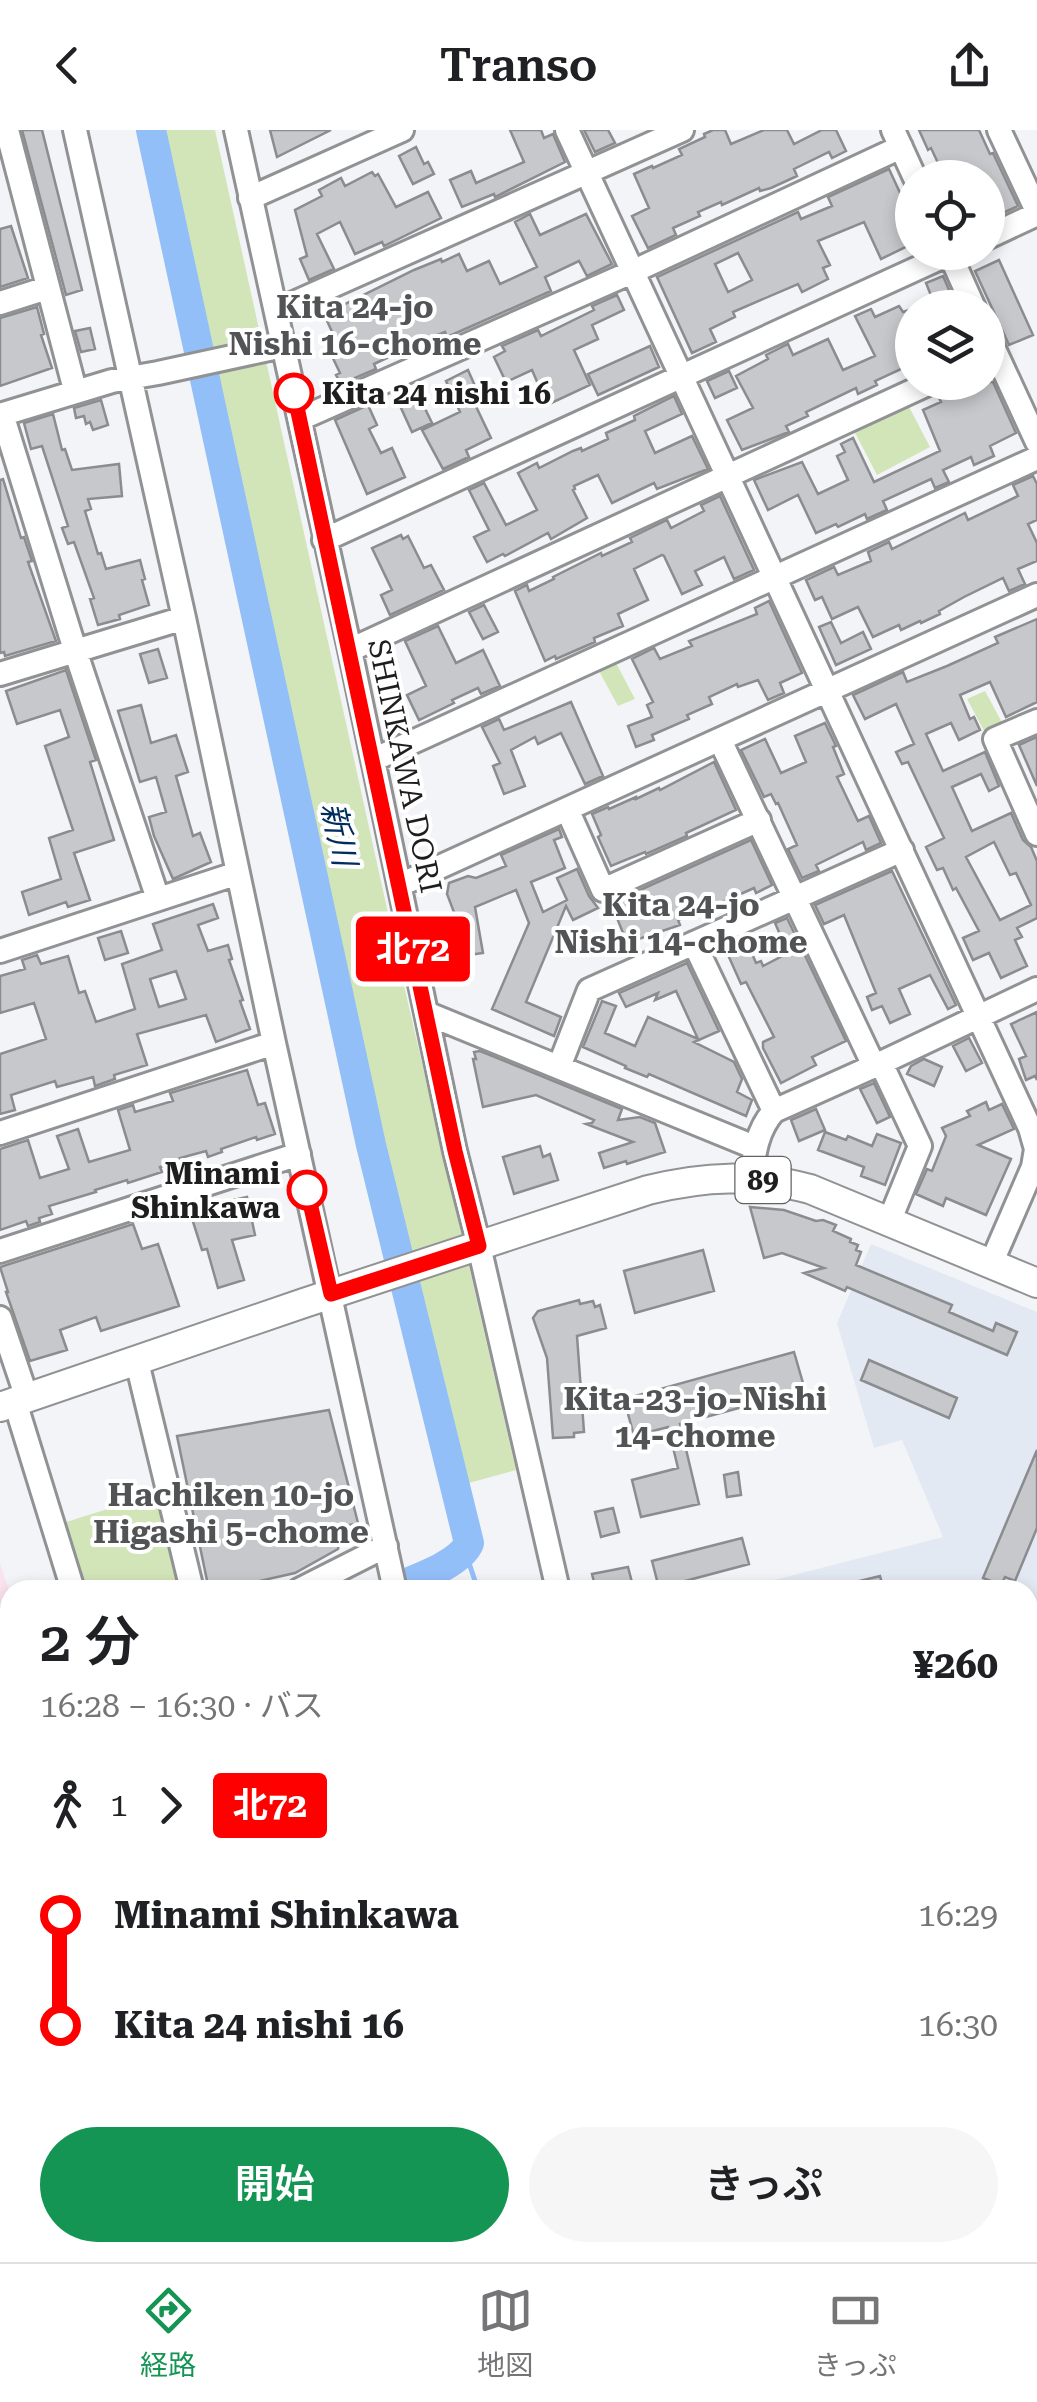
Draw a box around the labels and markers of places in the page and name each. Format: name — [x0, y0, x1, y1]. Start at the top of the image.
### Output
marker: Kita 24 nishi 16 — [275, 374, 313, 412]
place label: Kita 24 nishi 16 — [322, 376, 551, 411]
place label: Minami Shinkawa — [131, 1156, 280, 1225]
marker: Minami Shinkawa — [288, 1171, 326, 1209]

